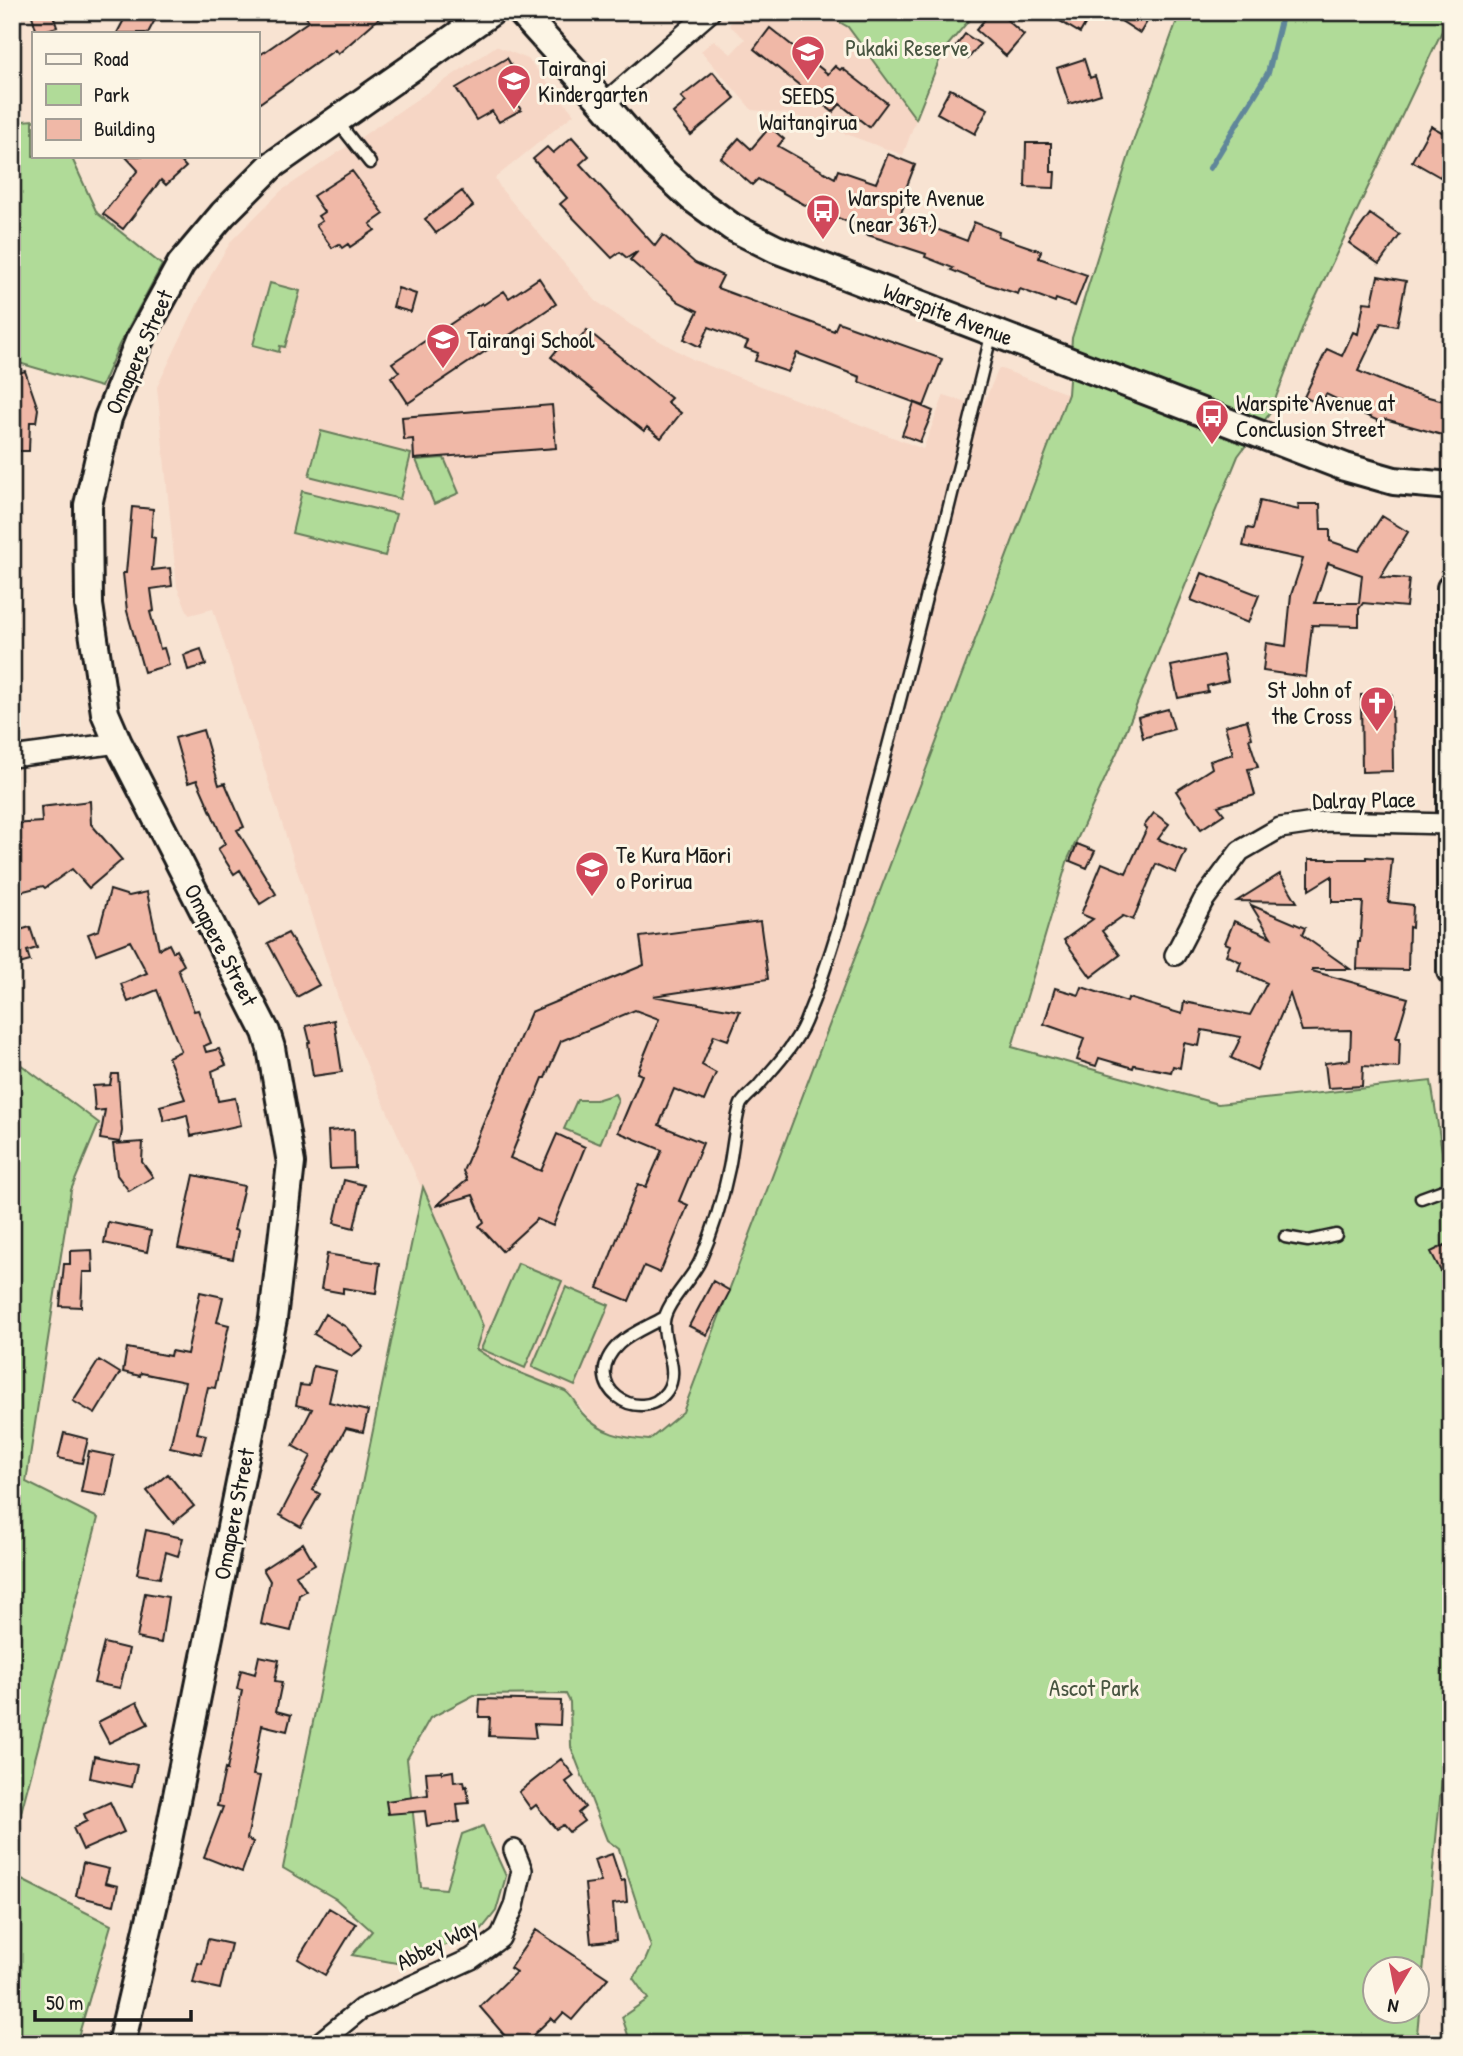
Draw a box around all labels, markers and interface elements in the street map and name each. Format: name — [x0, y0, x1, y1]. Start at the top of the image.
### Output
legend — [32, 32, 259, 158]
park label: Pukaki Reserve — [845, 32, 969, 63]
school or university icon: SEEDS Waitangirua — [789, 33, 827, 82]
text: Road — [94, 44, 128, 73]
place label: Tairangi Kindergarten — [538, 52, 648, 109]
school or university icon: Tairangi Kindergarten — [495, 62, 533, 111]
text: Park — [94, 80, 129, 109]
place label: SEEDS Waitangirua — [759, 80, 857, 137]
text: Building — [94, 114, 155, 143]
place label: Warspite Avenue (near 367) — [848, 182, 985, 239]
bus stop icon: Warspite Avenue (near 367) — [804, 192, 842, 241]
street label: Warspite Avenue — [879, 275, 1017, 352]
street label: Omapere Street — [97, 284, 180, 419]
school or university icon: Tairangi School — [424, 321, 462, 370]
place label: Tairangi School — [467, 324, 596, 355]
place label: Warspite Avenue at Conclusion Street — [1236, 387, 1396, 444]
bus stop icon: Warspite Avenue at Conclusion Street — [1193, 397, 1231, 446]
place label: St John of the Cross — [1268, 674, 1353, 731]
church icon: St John of the Cross — [1358, 684, 1396, 733]
street label: Dalray Place — [1312, 783, 1416, 816]
place label: Te Kura Māori o Porirua — [616, 839, 732, 896]
school or university icon: Te Kura Māori o Porirua — [573, 849, 611, 898]
street label: Omapere Street — [177, 878, 266, 1012]
street label: Omapere Street — [206, 1444, 262, 1582]
park label: Ascot Park — [1049, 1672, 1139, 1703]
street label: Abbey Way — [391, 1910, 483, 1977]
north arrow — [1362, 1954, 1432, 2024]
scale bar — [35, 1979, 191, 2023]
text: 50 m — [46, 1988, 83, 2017]
text: N — [1386, 1993, 1400, 2020]

